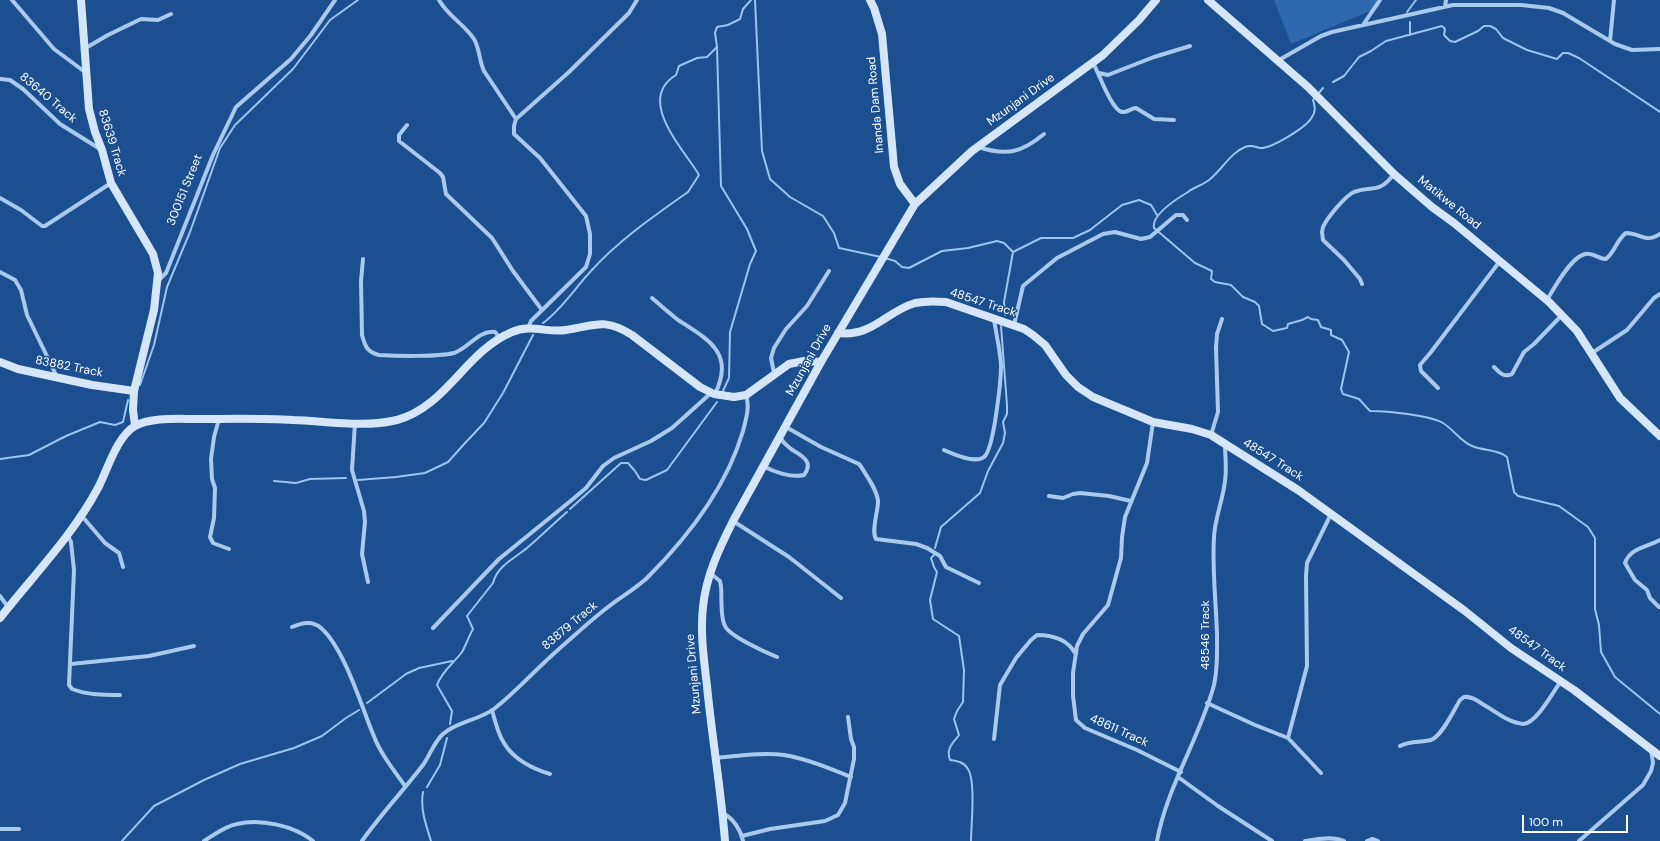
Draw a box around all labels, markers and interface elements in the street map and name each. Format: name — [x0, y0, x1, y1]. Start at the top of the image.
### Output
street label: Inanda Dam Road — [865, 56, 887, 154]
street label: 83640 Track — [16, 70, 80, 126]
street label: Mzunjani Drive — [984, 71, 1058, 129]
street label: 83639 Track — [95, 108, 129, 178]
street label: 300151 Street — [164, 152, 206, 228]
street label: Matikwe Road — [1415, 173, 1483, 233]
street label: 48547 Track — [948, 286, 1018, 320]
street label: Mzunjani Drive — [783, 321, 835, 399]
street label: 83882 Track — [34, 353, 104, 381]
street label: 48547 Track — [1240, 436, 1306, 484]
street label: 83879 Track — [539, 599, 601, 653]
street label: 48546 Track — [1199, 600, 1213, 670]
street label: 48547 Track — [1505, 623, 1569, 675]
street label: Mzunjani Drive — [683, 633, 705, 715]
street label: 48611 Track — [1087, 712, 1151, 750]
scale bar — [1524, 807, 1630, 833]
text: 100 m — [1529, 814, 1563, 830]

